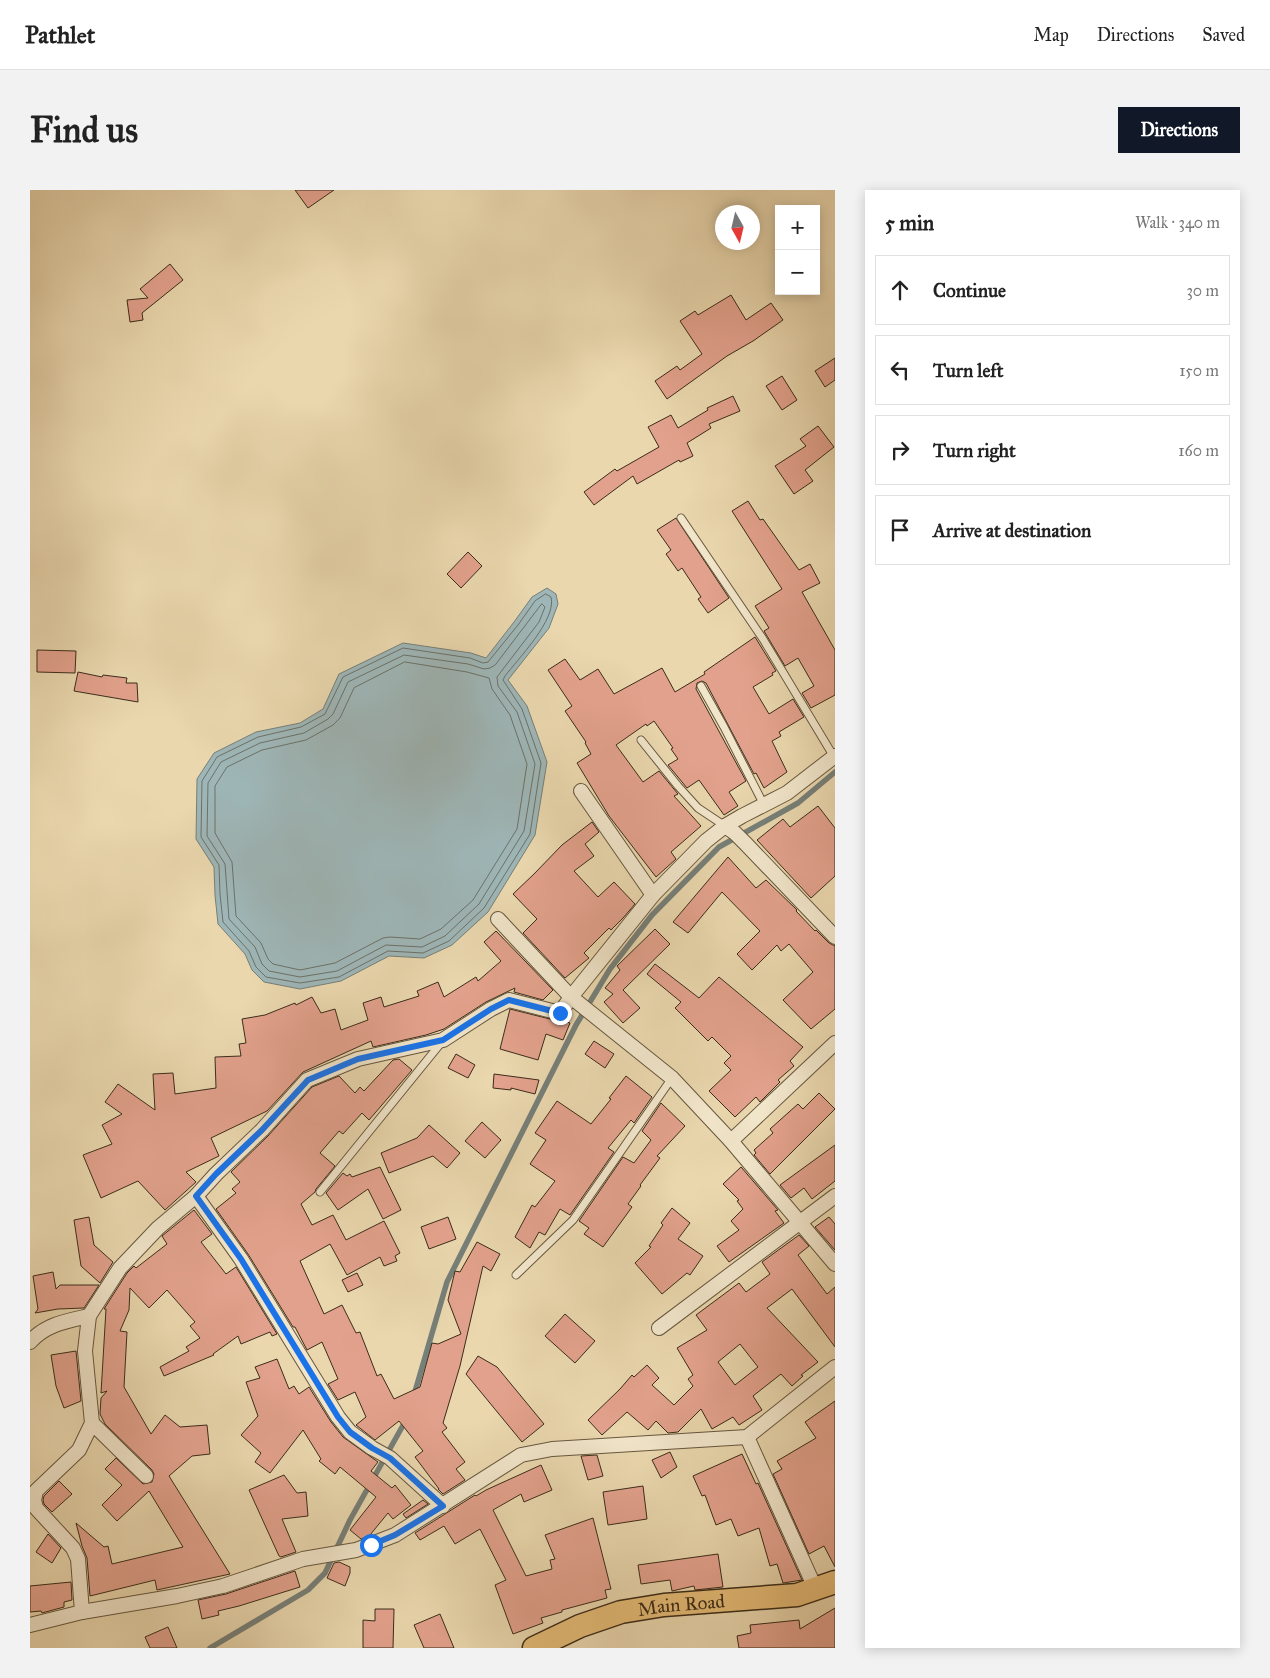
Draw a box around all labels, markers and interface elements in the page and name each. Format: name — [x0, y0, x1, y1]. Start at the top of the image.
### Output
text: Pathlet — [25, 20, 95, 50]
text: Map — [1033, 24, 1069, 46]
text: Directions — [1097, 24, 1174, 46]
text: Saved — [1202, 24, 1245, 46]
button: Directions — [1118, 107, 1240, 153]
text: Find us — [30, 109, 138, 152]
north arrow — [715, 205, 760, 250]
map controls — [775, 205, 820, 295]
button: + — [775, 205, 820, 250]
text: 5 min — [885, 210, 934, 236]
text: Walk · 340 m — [1135, 213, 1220, 232]
button: − — [775, 250, 820, 295]
icon: ahead — [886, 276, 914, 304]
text: Continue — [933, 279, 1006, 302]
text: 30 m — [1186, 281, 1219, 300]
icon: left — [886, 356, 914, 384]
text: Turn left — [933, 359, 1003, 382]
text: 150 m — [1179, 361, 1219, 380]
icon: right — [886, 436, 914, 464]
text: Turn right — [933, 439, 1016, 462]
text: 160 m — [1178, 441, 1219, 460]
icon: arrive — [886, 516, 914, 544]
text: Arrive at destination — [933, 519, 1091, 542]
route end — [549, 1002, 572, 1025]
route start — [360, 1534, 383, 1557]
street label: Main Road — [636, 1589, 726, 1621]

